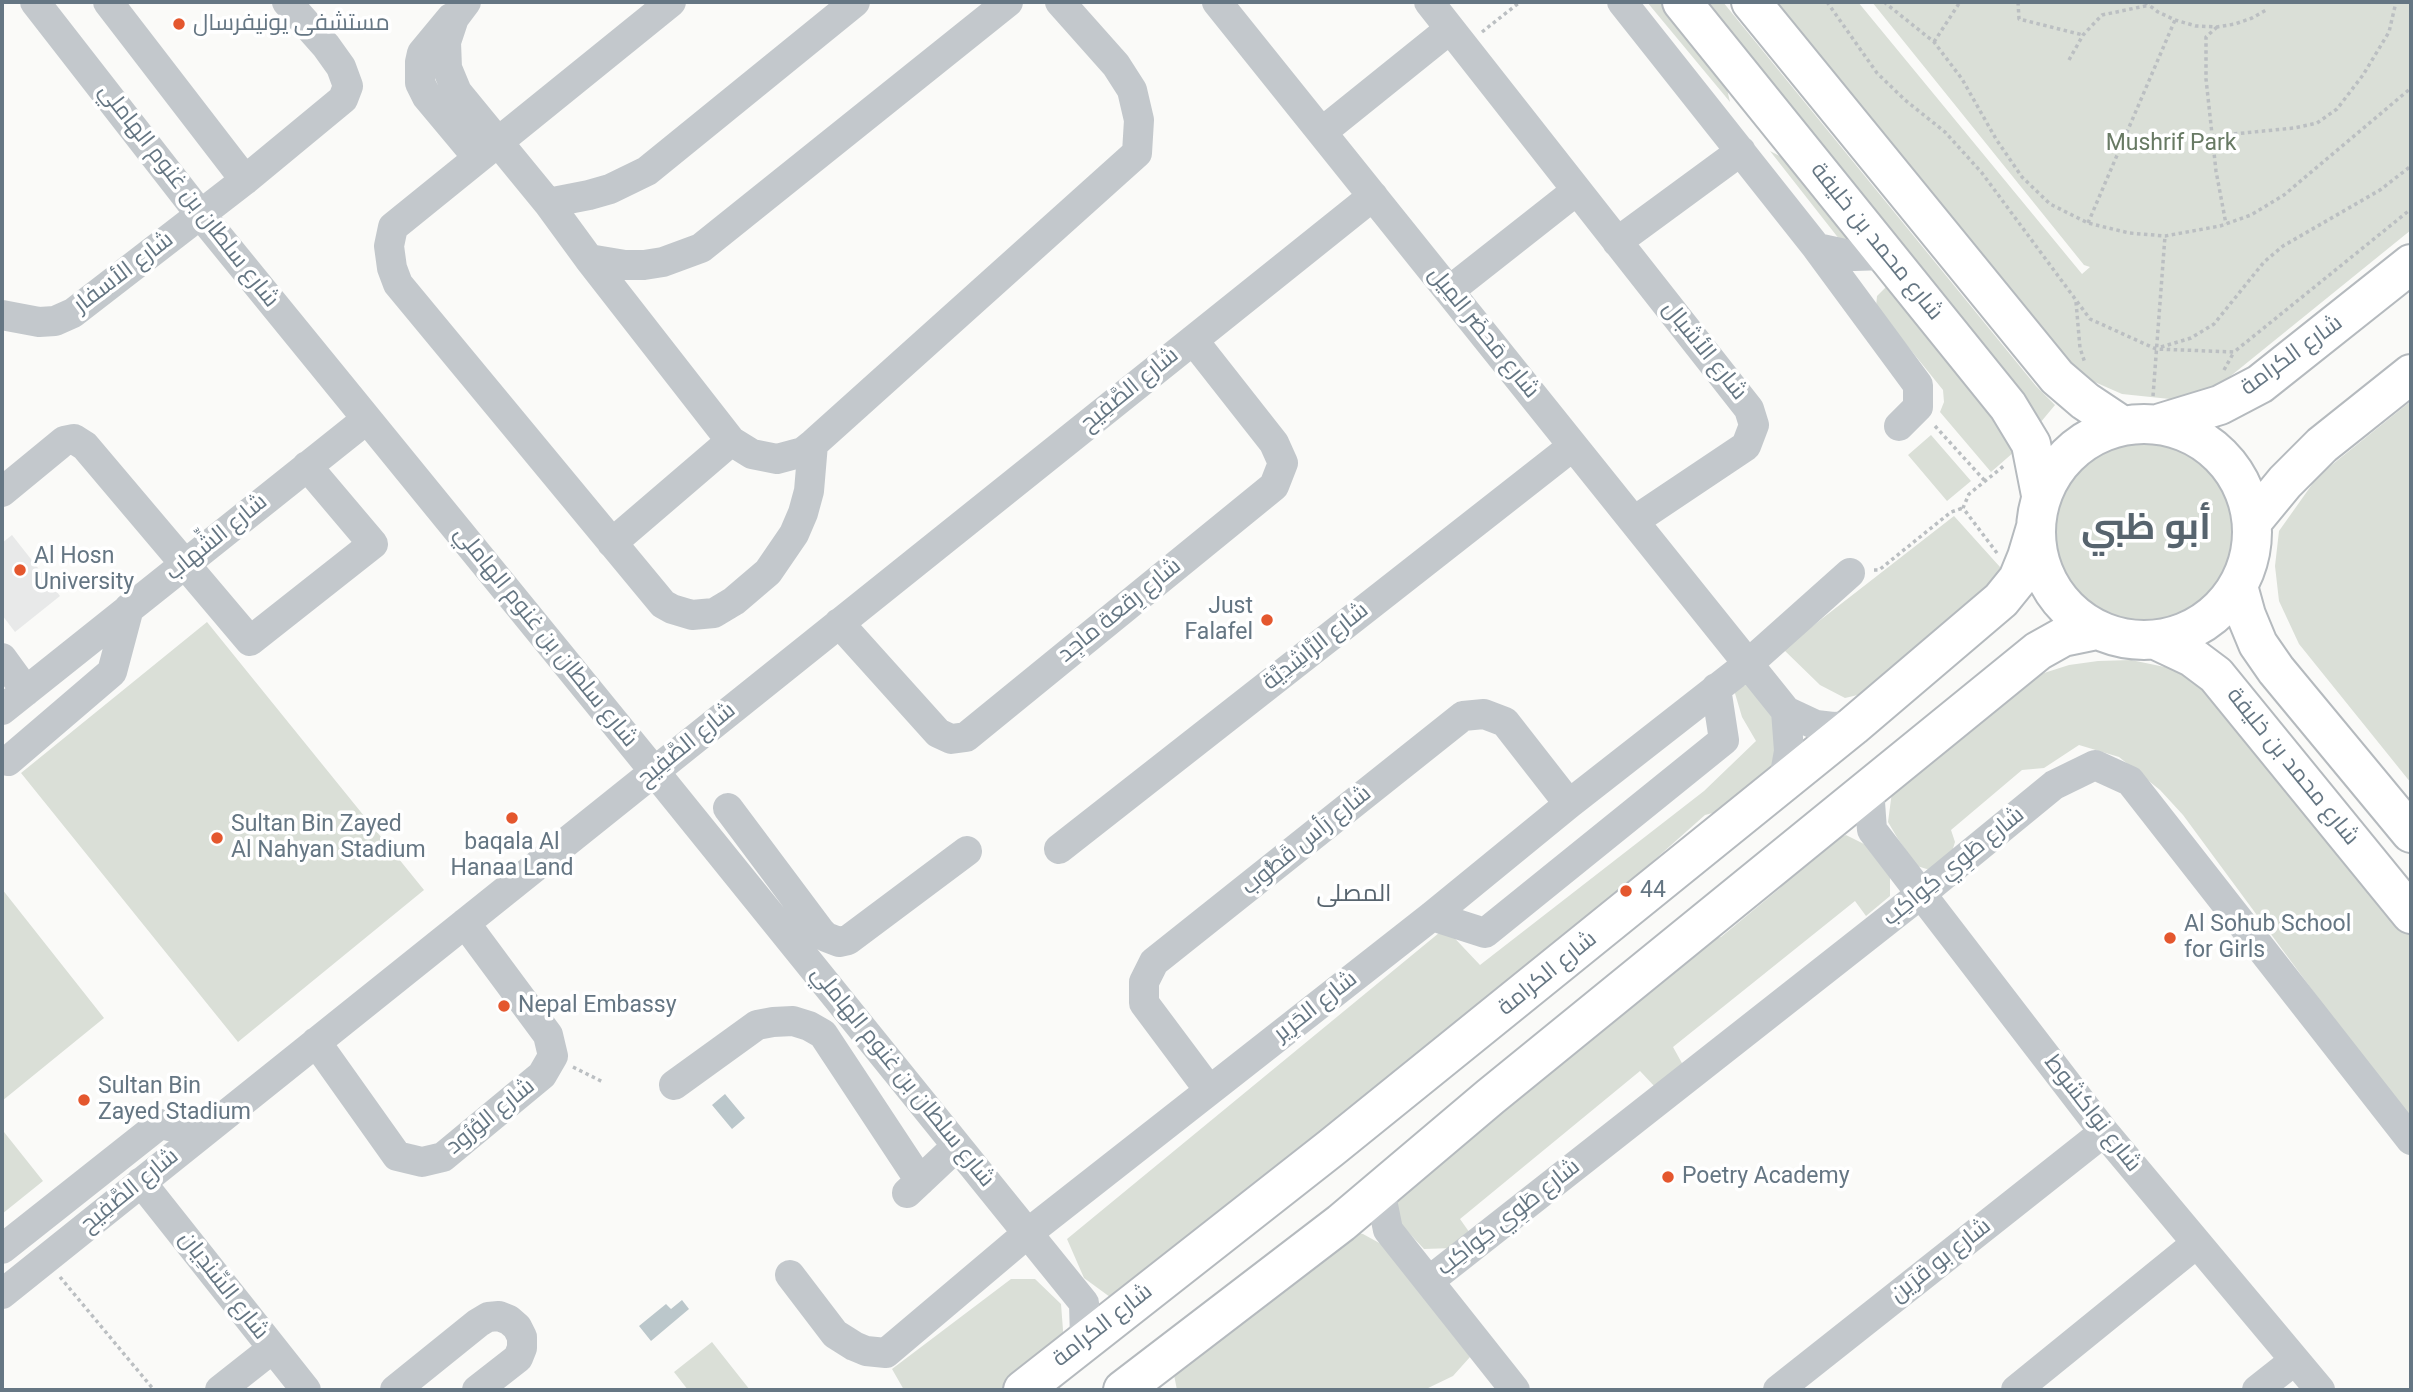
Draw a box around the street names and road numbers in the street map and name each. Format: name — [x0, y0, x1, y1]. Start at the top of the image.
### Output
street label: شارع سلطان بن غنوم الهاملي — [92, 79, 284, 313]
street label: شارع محمد بن خليفة — [1804, 158, 1948, 326]
street label: شارع الأسفار — [69, 227, 179, 319]
street label: شارع مَحضَر المِيل — [1422, 262, 1544, 404]
street label: شارع الأشبال — [1656, 296, 1752, 406]
street label: شارع الكرامة — [2236, 310, 2348, 402]
street label: شارع الصَّفِيح — [1075, 342, 1185, 438]
street label: شارع الشِّهاب — [161, 489, 273, 587]
street label: شارع سلطان بن غنوم الهاملي — [447, 521, 643, 753]
street label: شارع رِقعة ماجِد — [1053, 553, 1187, 669]
street label: شارع الرَّاشِدِيَّة — [1258, 597, 1374, 697]
street label: شارع محمد بن خليفة — [2220, 683, 2364, 851]
street label: شارع الصَّفِيح — [632, 697, 742, 793]
street label: شارع رَأس قَطُّوب — [1237, 780, 1377, 902]
street label: شارع طَوِي كِواكِب — [1878, 802, 2030, 932]
street label: شارع الكرامة — [1493, 926, 1603, 1022]
street label: شارع سلطان بن غنوم الهاملي — [804, 961, 1000, 1193]
street label: شارع الحَرِير — [1269, 966, 1363, 1048]
street label: شارع نواكشوط — [2038, 1050, 2146, 1178]
street label: شارع الوُرُود — [441, 1073, 541, 1161]
street label: شارع الصَّفِيح — [75, 1143, 185, 1239]
street label: شارع طَوِي كِواكِب — [1432, 1154, 1586, 1282]
street label: شارع بو قرَين — [1885, 1213, 1997, 1309]
street label: شارع السِّندِيان — [172, 1226, 274, 1346]
street label: شارع الكرامة — [1048, 1278, 1158, 1374]

